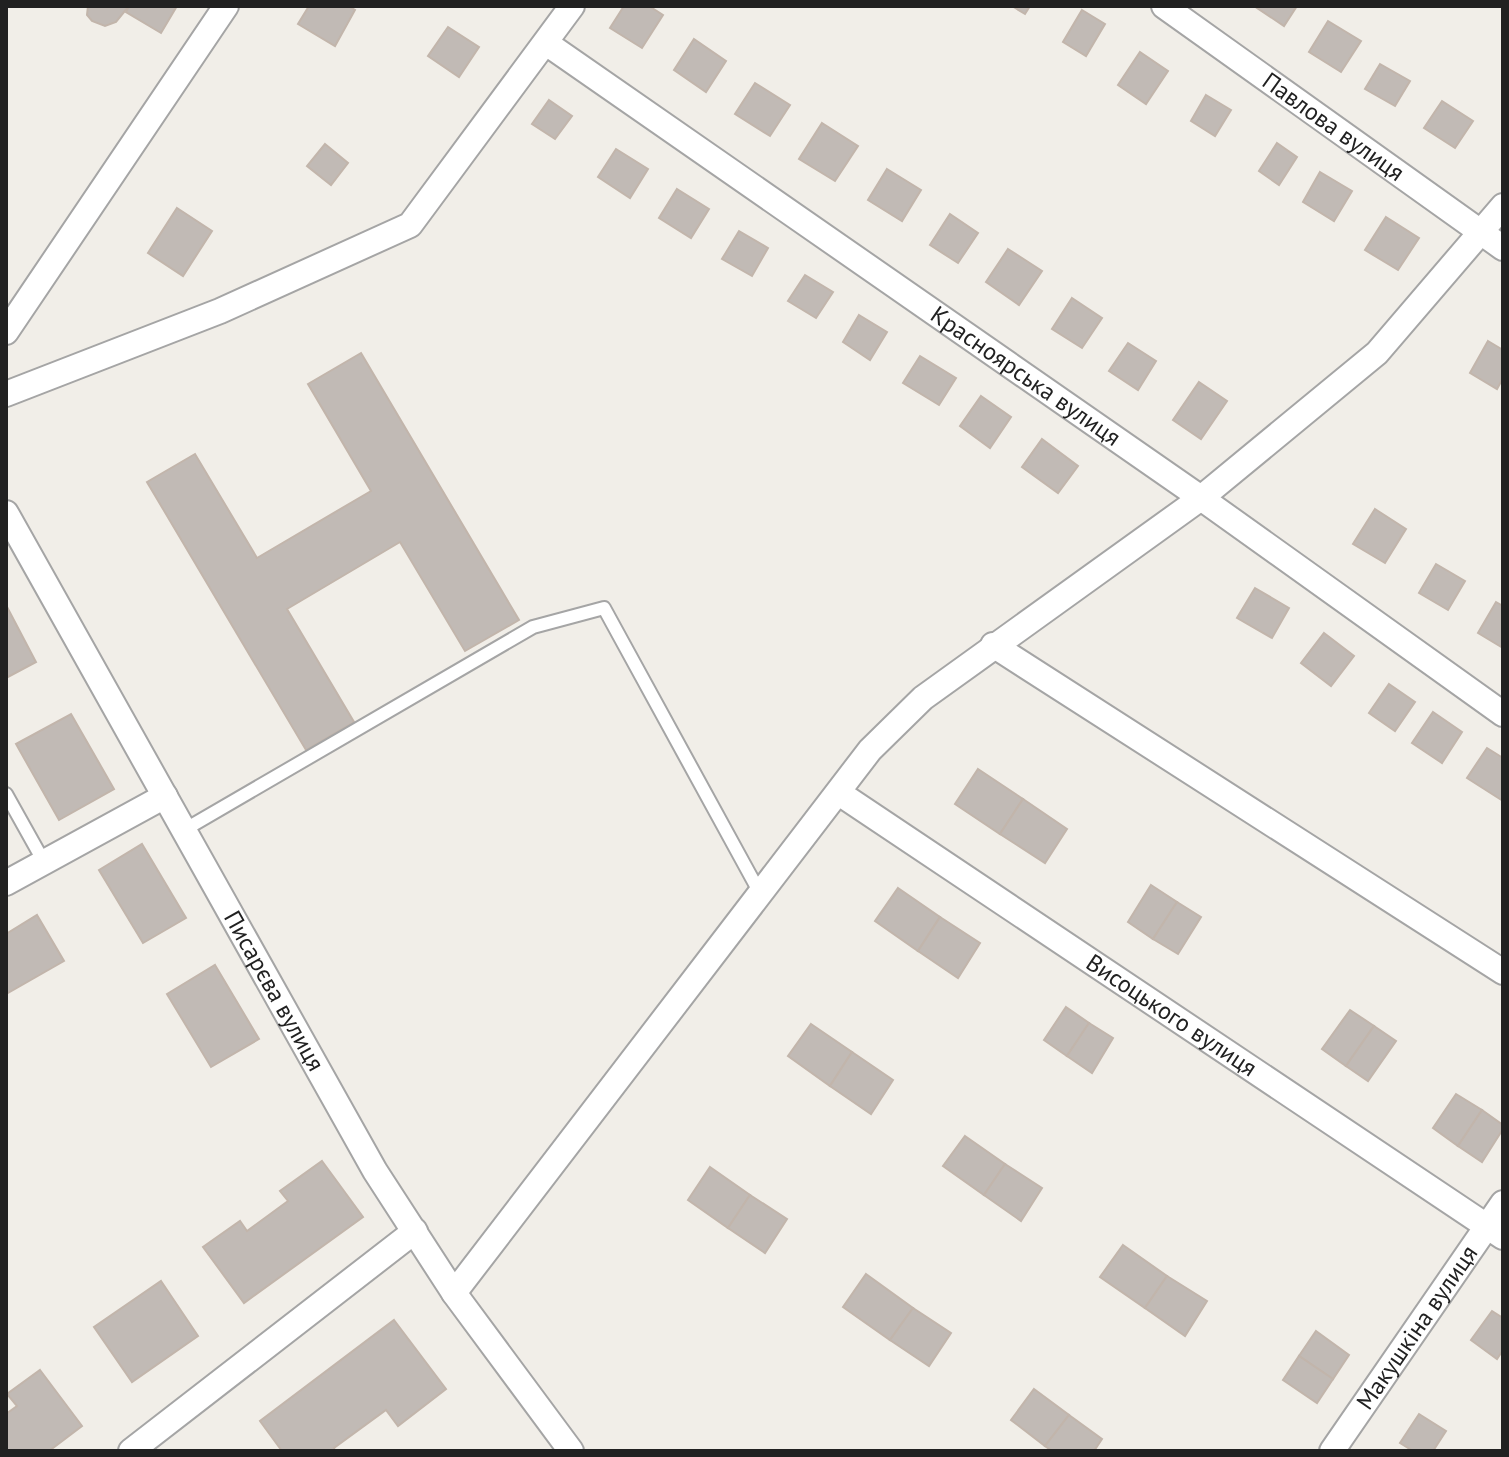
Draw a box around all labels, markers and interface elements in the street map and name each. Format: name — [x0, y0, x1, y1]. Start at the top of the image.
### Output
street label: Павлова вулиця — [1256, 65, 1411, 188]
street label: Красноярська вулиця — [925, 299, 1127, 453]
street label: Писарєва вулиця — [217, 905, 332, 1076]
street label: Висоцького вулиця — [1080, 947, 1263, 1083]
street label: Макушкіна вулиця — [1349, 1239, 1484, 1415]

